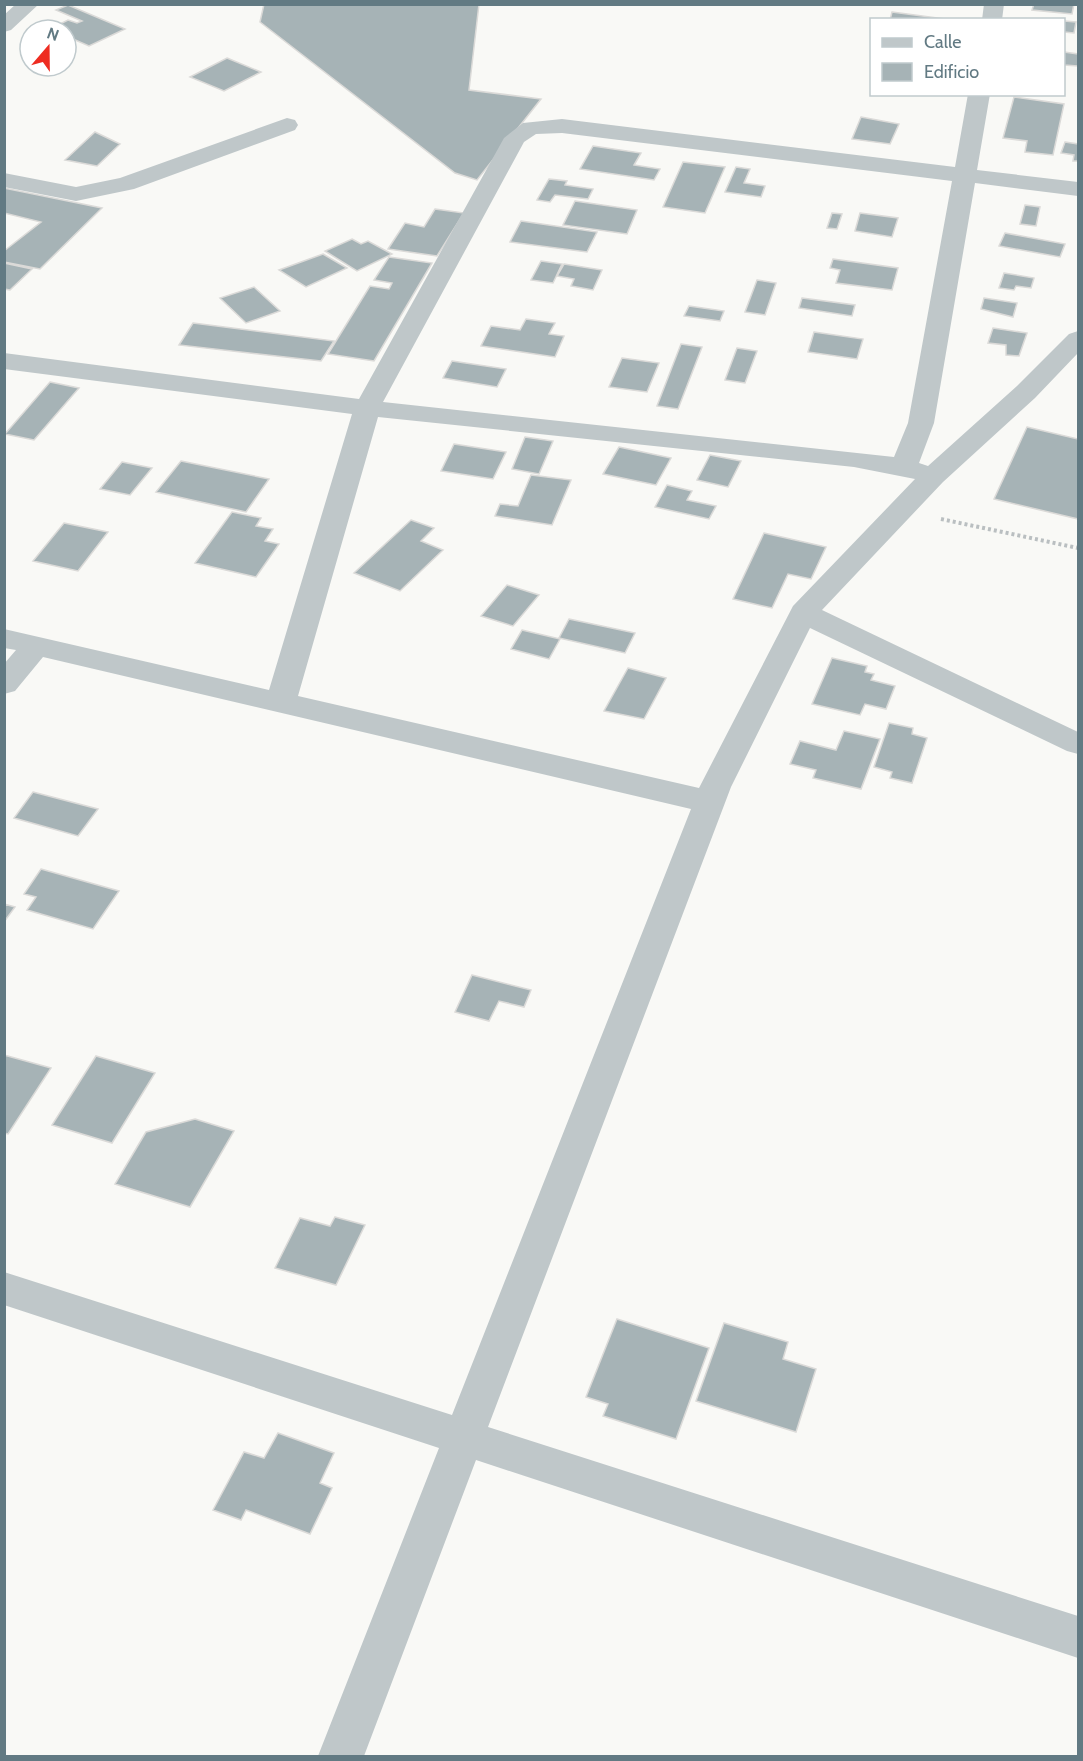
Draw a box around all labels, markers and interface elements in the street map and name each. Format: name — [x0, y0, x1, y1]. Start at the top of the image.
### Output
north arrow — [18, 18, 78, 78]
legend — [870, 18, 1065, 96]
text: N — [44, 24, 62, 45]
text: Calle — [924, 31, 961, 53]
text: Edificio — [924, 61, 979, 83]

